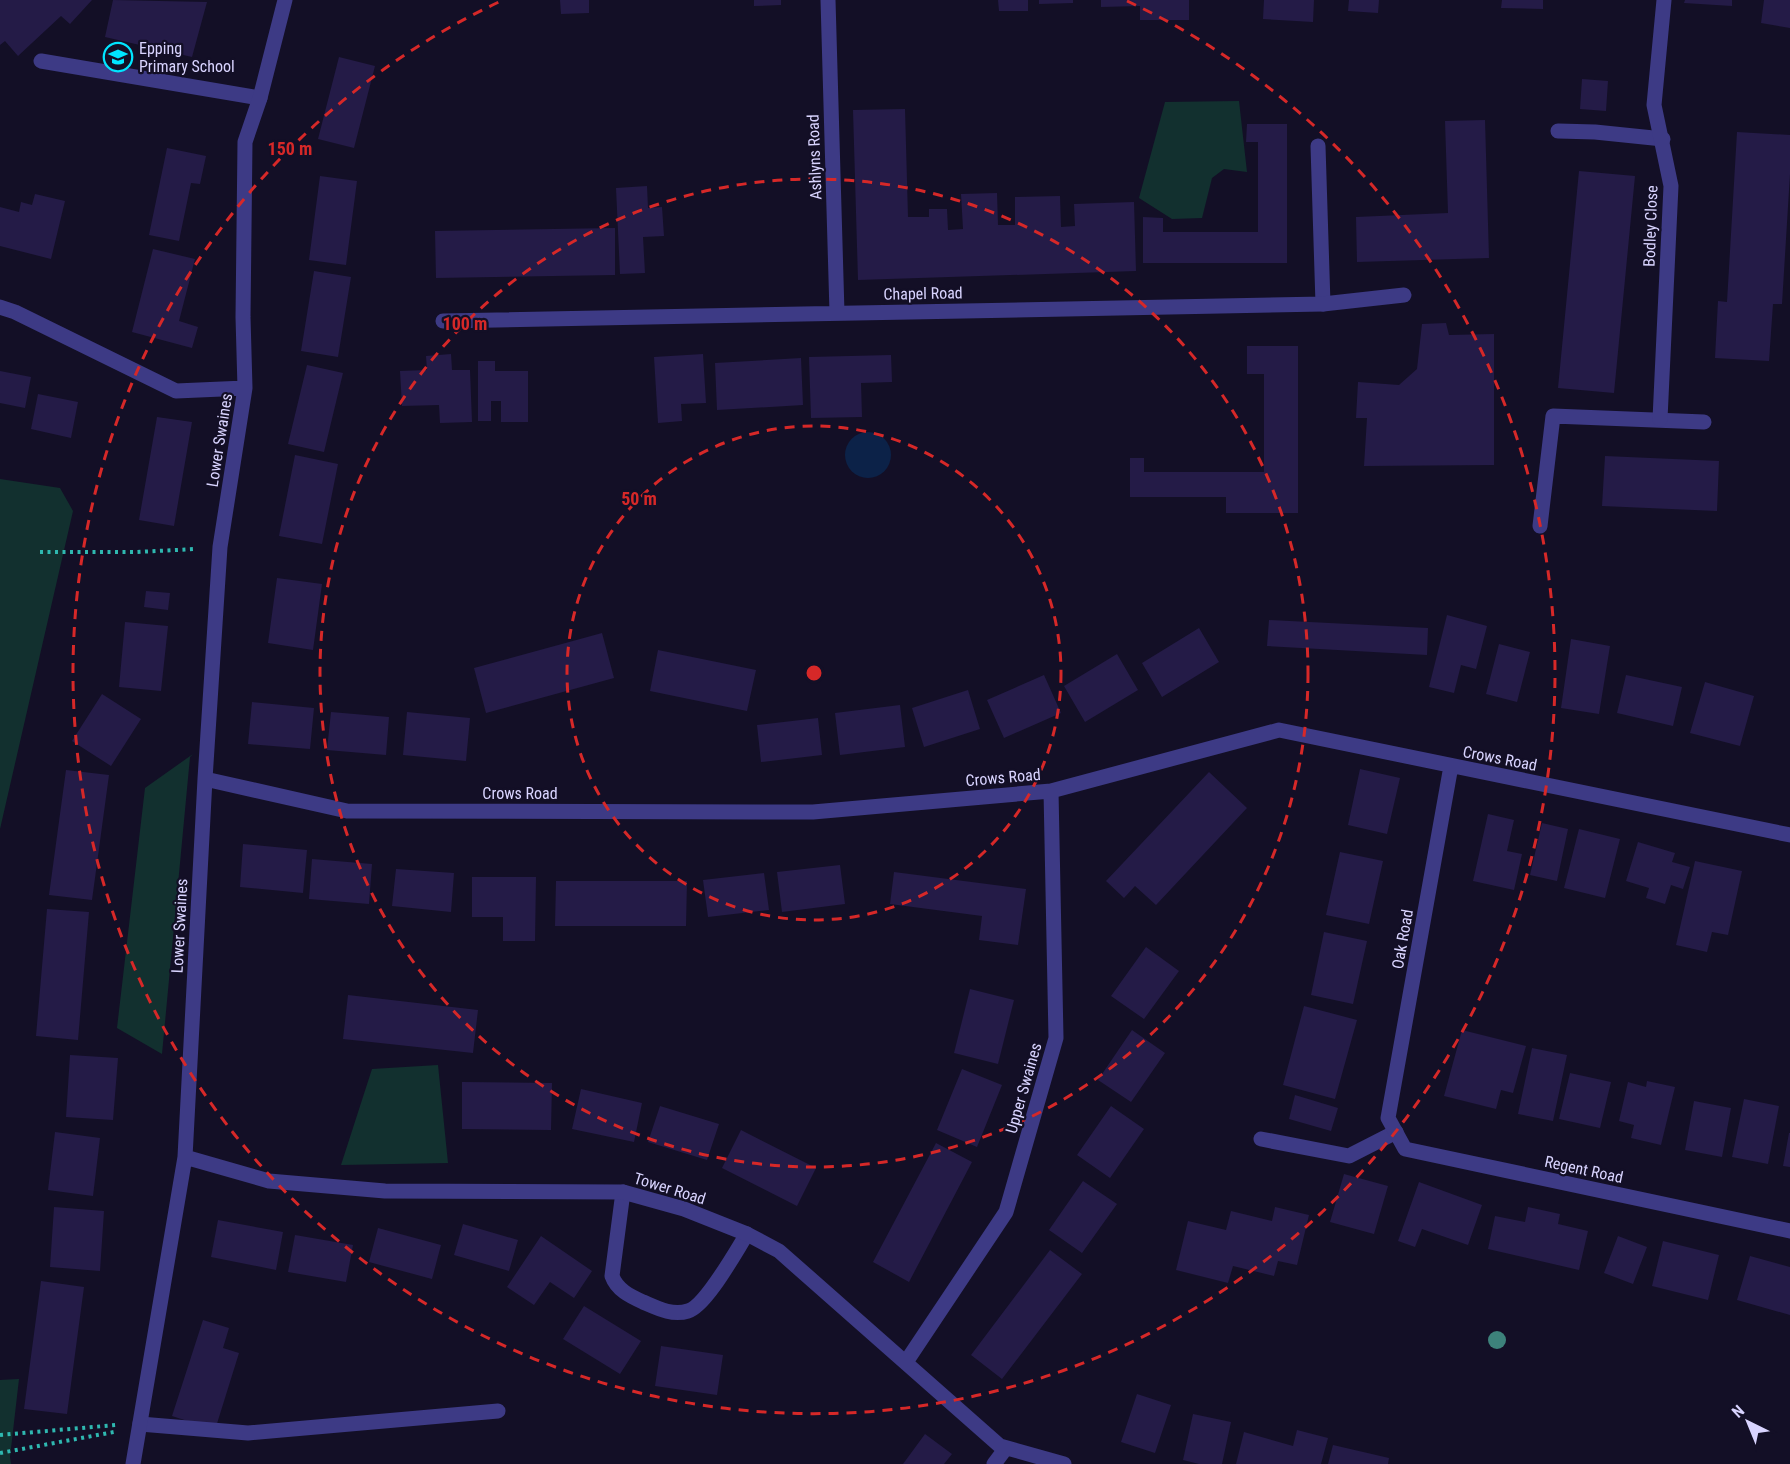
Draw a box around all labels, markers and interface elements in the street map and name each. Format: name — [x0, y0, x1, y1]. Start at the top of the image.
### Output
place label: Epping Primary School — [139, 39, 235, 76]
school or university icon: Epping Primary School — [102, 41, 134, 73]
street label: Ashlyns Road — [804, 114, 825, 200]
text: 150 m — [268, 138, 312, 159]
street label: Bodley Close — [1640, 185, 1661, 267]
street label: Chapel Road — [883, 283, 963, 304]
text: 100 m — [443, 313, 487, 334]
street label: Lower Swaines — [203, 392, 236, 488]
text: 50 m — [621, 488, 657, 509]
centre of rings — [804, 663, 824, 683]
street label: Crows Road — [1461, 742, 1539, 775]
street label: Crows Road — [965, 765, 1041, 790]
street label: Crows Road — [482, 784, 558, 803]
street label: Lower Swaines — [168, 878, 191, 974]
street label: Oak Road — [1388, 908, 1417, 970]
street label: Upper Swaines — [1001, 1041, 1045, 1136]
street label: Regent Road — [1543, 1152, 1625, 1187]
street label: Tower Road — [632, 1169, 708, 1208]
north arrow — [1718, 1392, 1778, 1452]
text: N — [1728, 1401, 1748, 1422]

